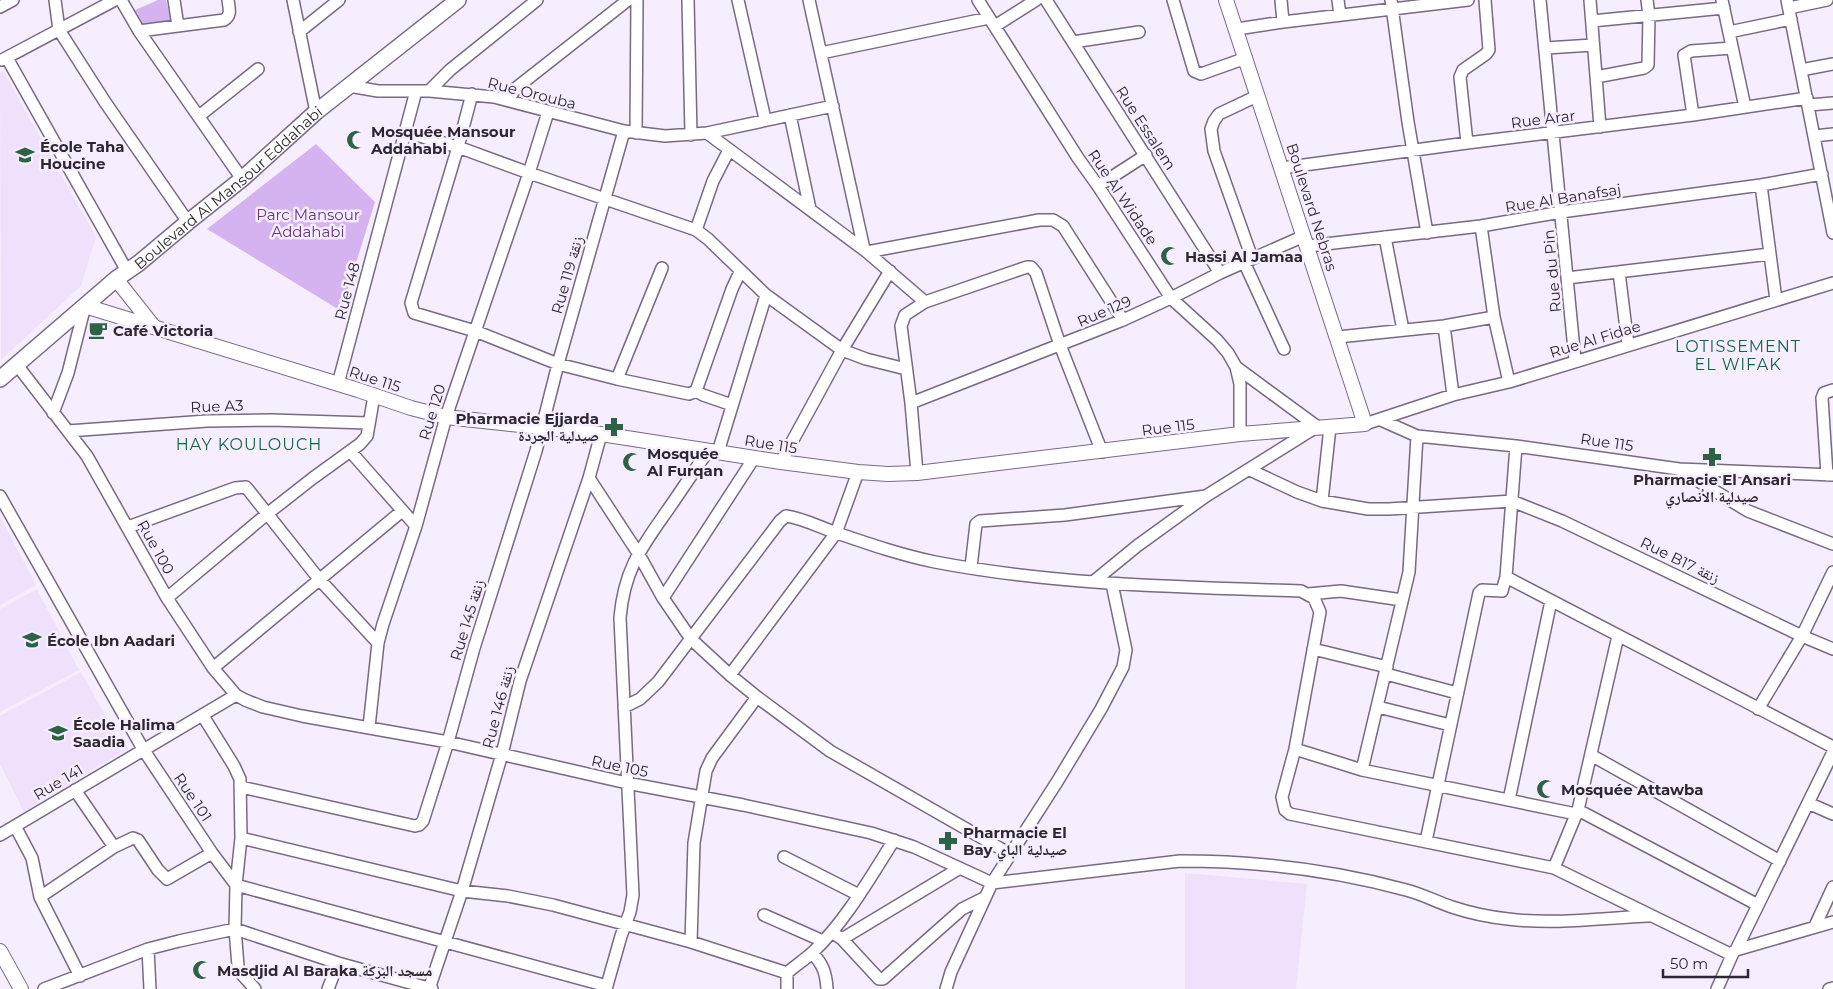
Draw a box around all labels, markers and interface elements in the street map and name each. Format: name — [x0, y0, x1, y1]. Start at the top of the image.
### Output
street label: Rue Orouba — [486, 73, 578, 113]
street label: Rue Essalem — [1112, 82, 1180, 174]
street label: Boulevard Al Mansour Eddahabi — [130, 102, 326, 273]
street label: Rue Arar — [1510, 106, 1576, 132]
place label: Mosquée Mansour Addahabi — [370, 122, 516, 158]
mosque icon: Mosquée Mansour Addahabi — [345, 129, 367, 151]
place label: École Taha Houcine — [40, 137, 125, 173]
street label: Boulevard Nebras — [1282, 141, 1342, 273]
school or university icon: École Taha Houcine — [14, 144, 36, 166]
street label: Rue Al Widade — [1084, 146, 1162, 248]
street label: Rue Al Banafsaj — [1504, 179, 1622, 217]
park label: Parc Mansour Addahabi — [256, 205, 360, 241]
street label: Rue du Pin — [1539, 229, 1565, 313]
street label: Rue 119 زنقة — [547, 234, 587, 316]
mosque icon: Hassi Al Jamaa — [1159, 245, 1181, 267]
place label: Hassi Al Jamaa — [1185, 247, 1303, 266]
street label: Rue 148 — [330, 260, 364, 322]
street label: Rue 129 — [1074, 291, 1134, 331]
street label: Rue Al Fidae — [1547, 316, 1643, 362]
cafe icon: Café Victoria — [87, 319, 109, 341]
place label: Café Victoria — [113, 321, 213, 340]
district label: LOTISSEMENT EL WIFAK — [1675, 337, 1801, 374]
street label: Rue 115 — [347, 362, 403, 396]
street label: Rue 120 — [414, 382, 450, 442]
street label: Rue A3 — [190, 396, 244, 416]
place label: Pharmacie Ejjarda صيدلية الجردة — [455, 409, 599, 445]
street label: Rue 115 — [1140, 414, 1196, 440]
pharmacy icon: Pharmacie Ejjarda صيدلية الجردة — [603, 416, 625, 438]
street label: Rue 115 — [1579, 429, 1635, 455]
street label: Rue 115 — [743, 430, 799, 458]
district label: HAY KOULOUCH — [176, 435, 322, 454]
place label: Mosquée Al Furqan — [646, 444, 723, 480]
pharmacy icon: Pharmacie El Ansari صيدلية الأنصاري — [1701, 446, 1723, 468]
mosque icon: Mosquée Al Furqan — [621, 451, 643, 473]
place label: Pharmacie El Ansari صيدلية الأنصاري — [1633, 470, 1791, 508]
street label: Rue 100 — [133, 517, 179, 578]
street label: Rue B17 زنقة — [1637, 533, 1723, 587]
street label: Rue 145 زنقة — [446, 577, 488, 663]
school or university icon: École Ibn Aadari — [21, 629, 43, 651]
place label: École Ibn Aadari — [47, 631, 175, 650]
street label: Rue 146 زنقة — [478, 663, 518, 750]
place label: École Halima Saadia — [73, 715, 175, 751]
school or university icon: École Halima Saadia — [47, 722, 69, 744]
street label: Rue 105 — [590, 751, 650, 781]
street label: Rue 141 — [30, 760, 86, 804]
street label: Rue 101 — [170, 769, 216, 825]
mosque icon: Mosquée Attawba — [1535, 778, 1557, 800]
place label: Mosquée Attawba — [1561, 780, 1704, 799]
place label: Pharmacie El Bay صيدلية الباي — [963, 823, 1067, 861]
pharmacy icon: Pharmacie El Bay صيدلية الباي — [937, 830, 959, 852]
scale bar — [1663, 946, 1748, 978]
text: 50 m — [1670, 954, 1708, 973]
mosque icon: Masdjid Al Baraka مسجد البركة — [191, 959, 213, 981]
place label: Masdjid Al Baraka مسجد البركة — [217, 961, 432, 980]

